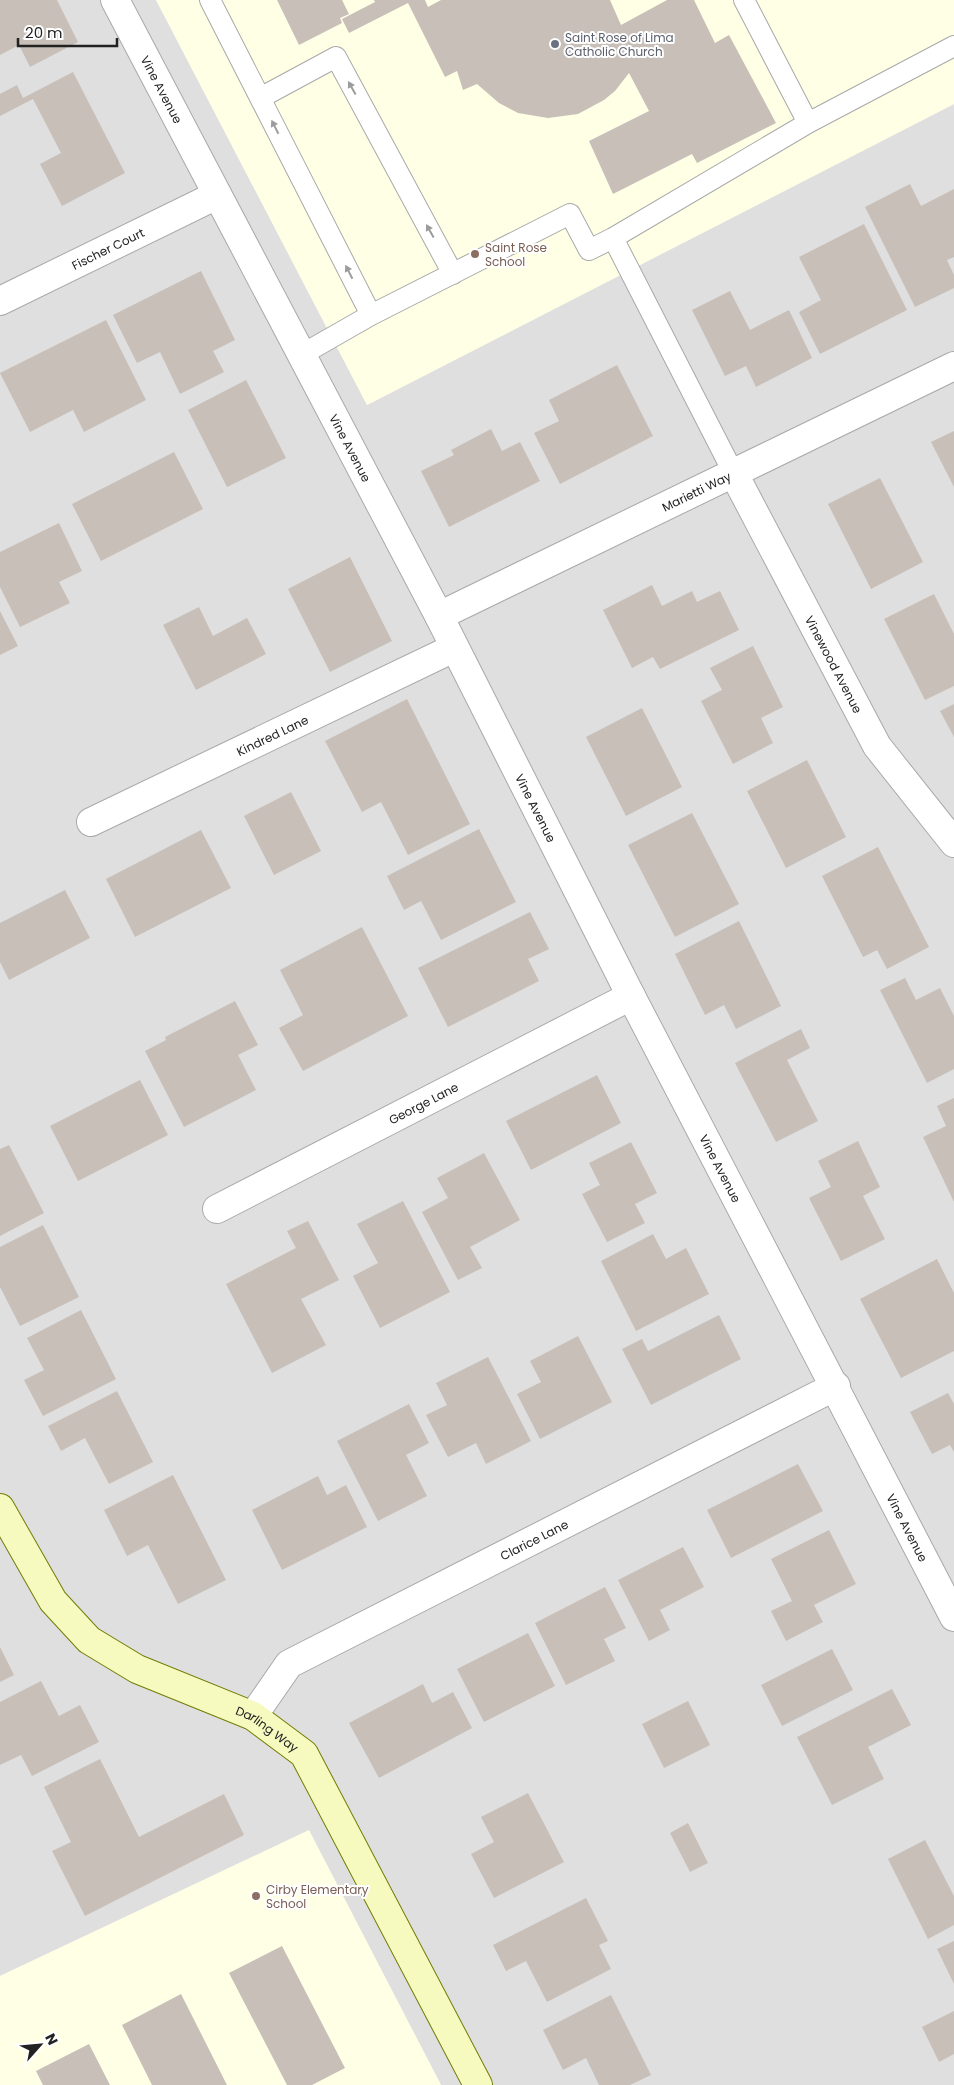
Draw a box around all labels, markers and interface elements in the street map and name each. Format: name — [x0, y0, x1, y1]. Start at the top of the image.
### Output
scale bar — [18, 15, 116, 47]
text: 20 m — [25, 22, 63, 43]
place label: Saint Rose of Lima Catholic Church — [565, 29, 674, 60]
marker: Saint Rose of Lima Catholic Church — [549, 38, 561, 50]
street label: Vine Avenue — [137, 52, 187, 126]
one-way arrow — [348, 81, 357, 95]
one-way arrow — [271, 120, 279, 134]
street label: Fischer Court — [69, 223, 147, 273]
one-way arrow — [426, 223, 434, 238]
place label: Saint Rose School — [485, 239, 547, 270]
marker: Saint Rose School — [469, 248, 481, 260]
one-way arrow — [345, 265, 353, 279]
street label: Vine Avenue — [326, 411, 375, 485]
street label: Marietti Way — [659, 467, 734, 515]
street label: Vinewood Avenue — [801, 613, 867, 716]
street label: Kindred Lane — [234, 711, 311, 760]
street label: Vine Avenue — [512, 771, 560, 845]
street label: George Lane — [386, 1078, 461, 1128]
street label: Vine Avenue — [696, 1131, 745, 1205]
street label: Vine Avenue — [883, 1491, 932, 1565]
street label: Clarice Lane — [497, 1515, 571, 1564]
street label: Darling Way — [233, 1701, 302, 1756]
place label: Cirby Elementary School — [266, 1881, 369, 1912]
marker: Cirby Elementary School — [250, 1890, 262, 1902]
north arrow — [15, 2020, 65, 2070]
text: N — [40, 2030, 63, 2048]

